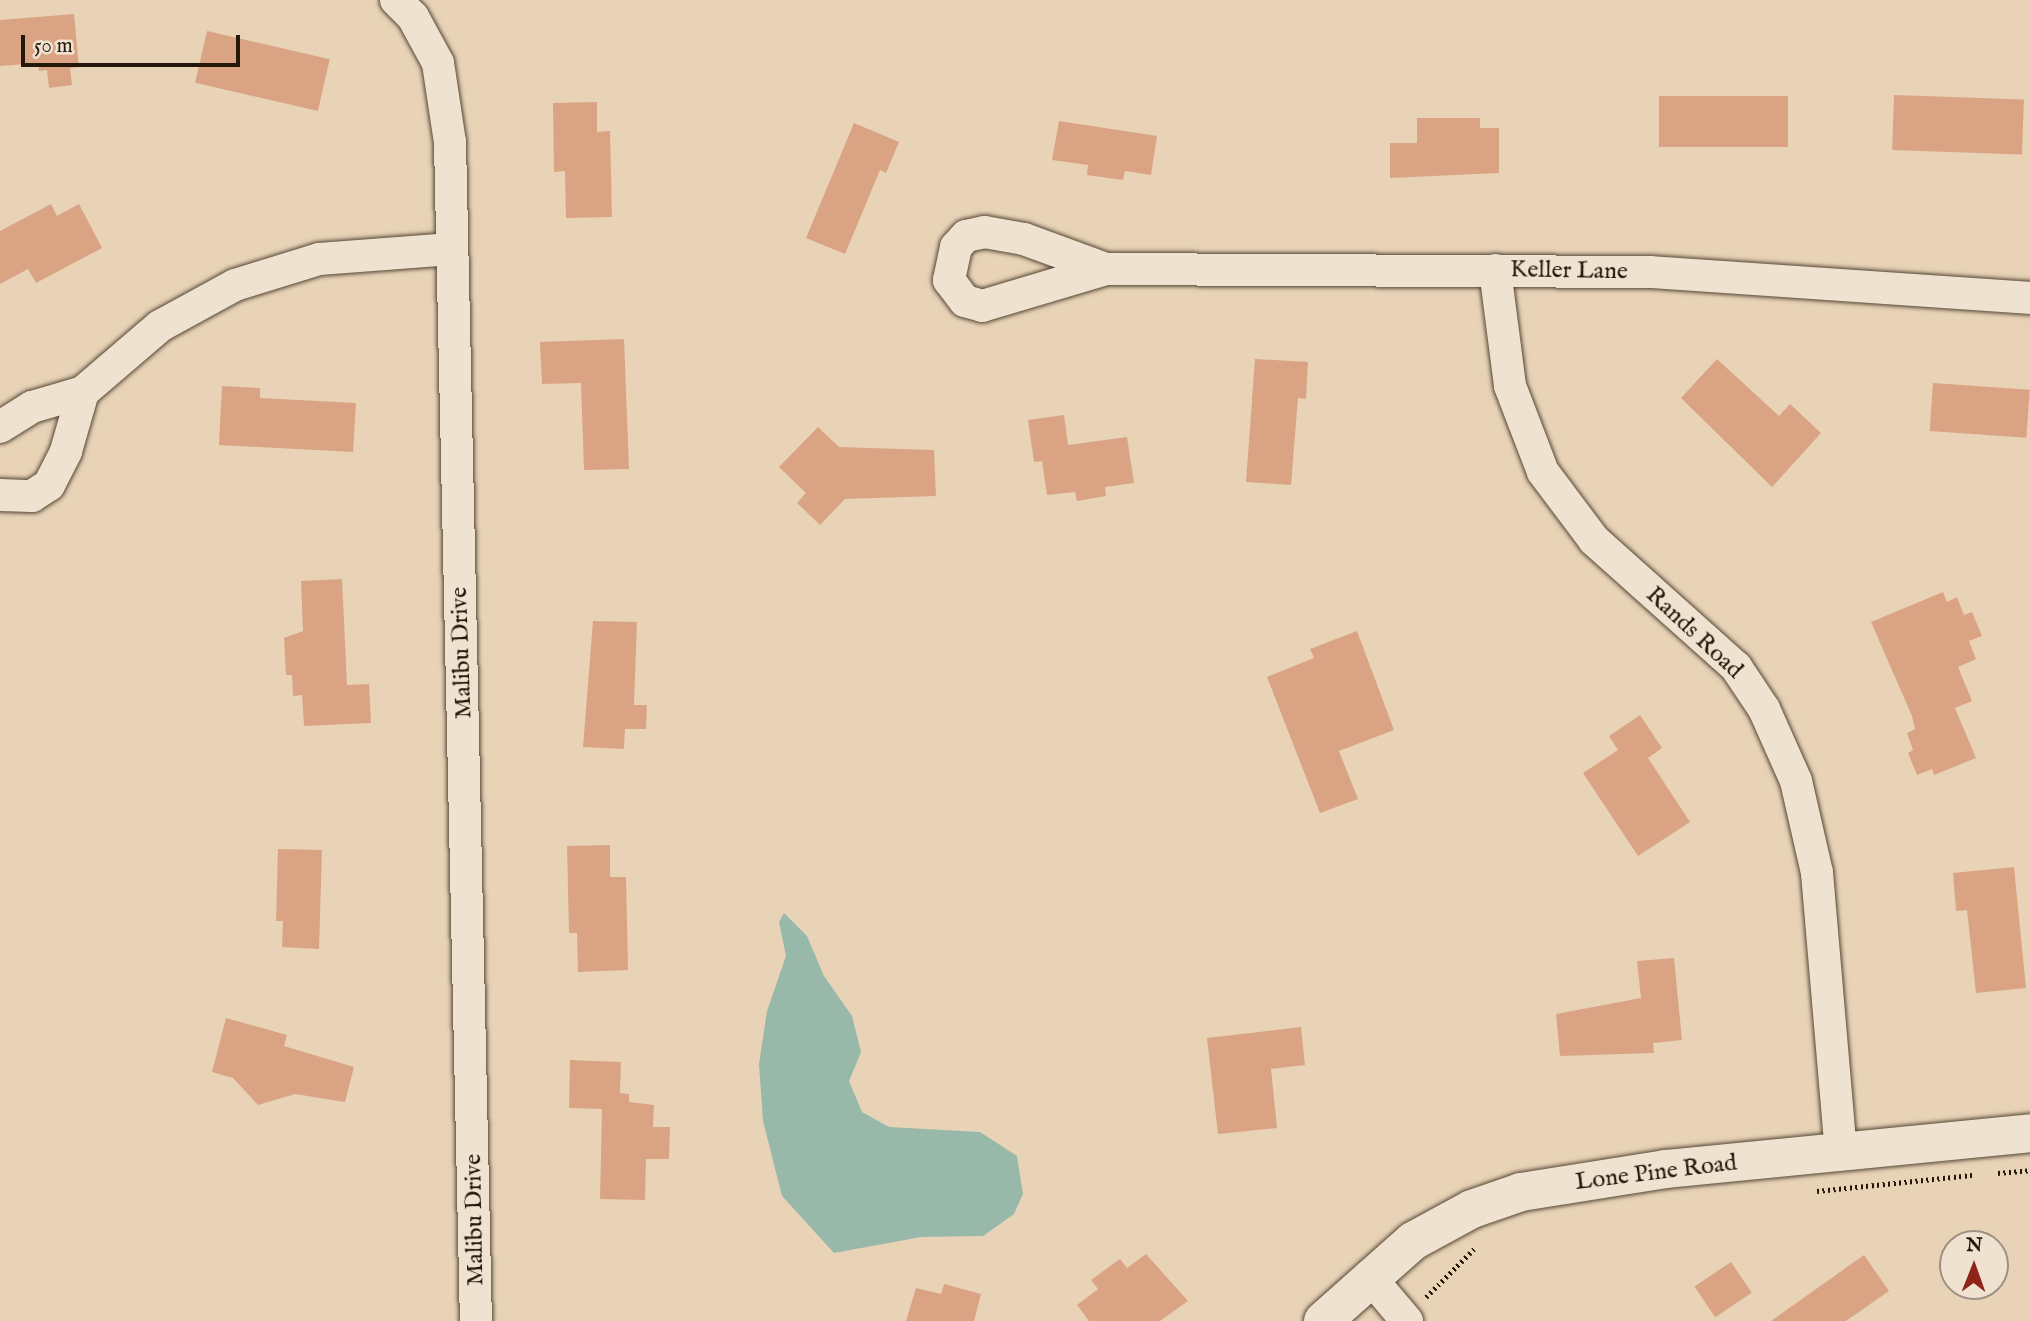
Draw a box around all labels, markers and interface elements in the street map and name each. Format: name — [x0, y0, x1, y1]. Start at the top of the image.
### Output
scale bar — [24, 21, 243, 65]
text: 50 m — [34, 33, 73, 60]
street label: Keller Lane — [1510, 256, 1628, 286]
street label: Rands Road — [1640, 581, 1748, 685]
street label: Malibu Drive — [445, 586, 479, 720]
street label: Lone Pine Road — [1573, 1149, 1739, 1197]
street label: Malibu Drive — [459, 1154, 491, 1286]
north arrow — [1939, 1230, 2009, 1300]
text: N — [1966, 1234, 1983, 1258]

